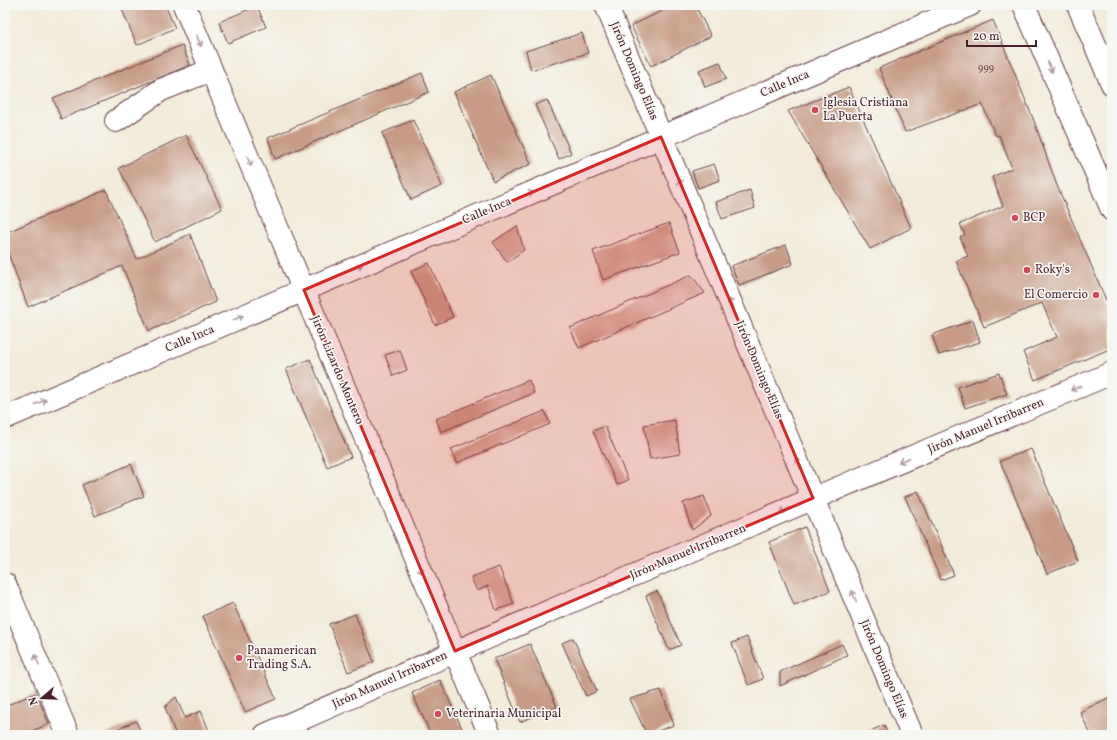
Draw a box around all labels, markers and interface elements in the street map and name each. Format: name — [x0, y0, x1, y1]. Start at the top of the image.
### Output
street label: Jirón Domingo Elías — [606, 19, 662, 123]
scale bar — [967, 22, 1036, 48]
text: 20 m — [973, 29, 1000, 45]
one-way arrow — [196, 35, 203, 47]
one-way arrow — [1047, 60, 1055, 72]
house number: 999 — [978, 61, 994, 75]
street label: Calle Inca — [758, 67, 812, 101]
place label: Iglesia Cristiana La Puerta — [823, 95, 908, 125]
marker: Iglesia Cristiana La Puerta — [810, 105, 820, 115]
one-way arrow — [246, 154, 254, 166]
one-way arrow — [677, 179, 684, 191]
one-way arrow — [522, 190, 534, 197]
street label: Calle Inca — [460, 194, 514, 228]
place label: BCP — [1023, 210, 1045, 226]
marker: BCP — [1010, 213, 1020, 223]
place label: Roky's — [1035, 262, 1070, 278]
one-way arrow — [351, 263, 363, 270]
marker: Roky's — [1022, 265, 1032, 275]
place label: El Comercio — [1024, 287, 1088, 303]
marker: El Comercio — [1091, 290, 1101, 300]
one-way arrow — [727, 299, 735, 311]
street label: Jirón Lizardo Montero — [307, 313, 367, 427]
one-way arrow — [231, 314, 243, 322]
street label: Jirón Domingo Elías — [731, 318, 787, 422]
street label: Calle Inca — [163, 322, 217, 356]
one-way arrow — [1070, 385, 1082, 392]
street label: Jirón Manuel Irribarren — [925, 394, 1047, 458]
one-way arrow — [34, 398, 46, 406]
one-way arrow — [367, 442, 374, 454]
one-way arrow — [899, 456, 911, 464]
one-way arrow — [794, 457, 801, 469]
one-way arrow — [779, 507, 791, 514]
street label: Jirón Manuel Irribarren — [627, 520, 749, 584]
one-way arrow — [417, 562, 424, 574]
one-way arrow — [608, 580, 620, 588]
one-way arrow — [850, 590, 857, 602]
street label: Jirón Domingo Elías — [856, 617, 912, 721]
place label: Panamerican Trading S.A. — [247, 643, 317, 673]
street label: Jirón Manuel Irribarren — [330, 647, 450, 713]
marker: Panamerican Trading S.A. — [234, 653, 244, 663]
one-way arrow — [33, 655, 40, 667]
north arrow — [22, 678, 62, 718]
text: N — [26, 695, 42, 707]
place label: Veterinaria Municipal — [446, 706, 562, 722]
marker: Veterinaria Municipal — [433, 709, 443, 719]

